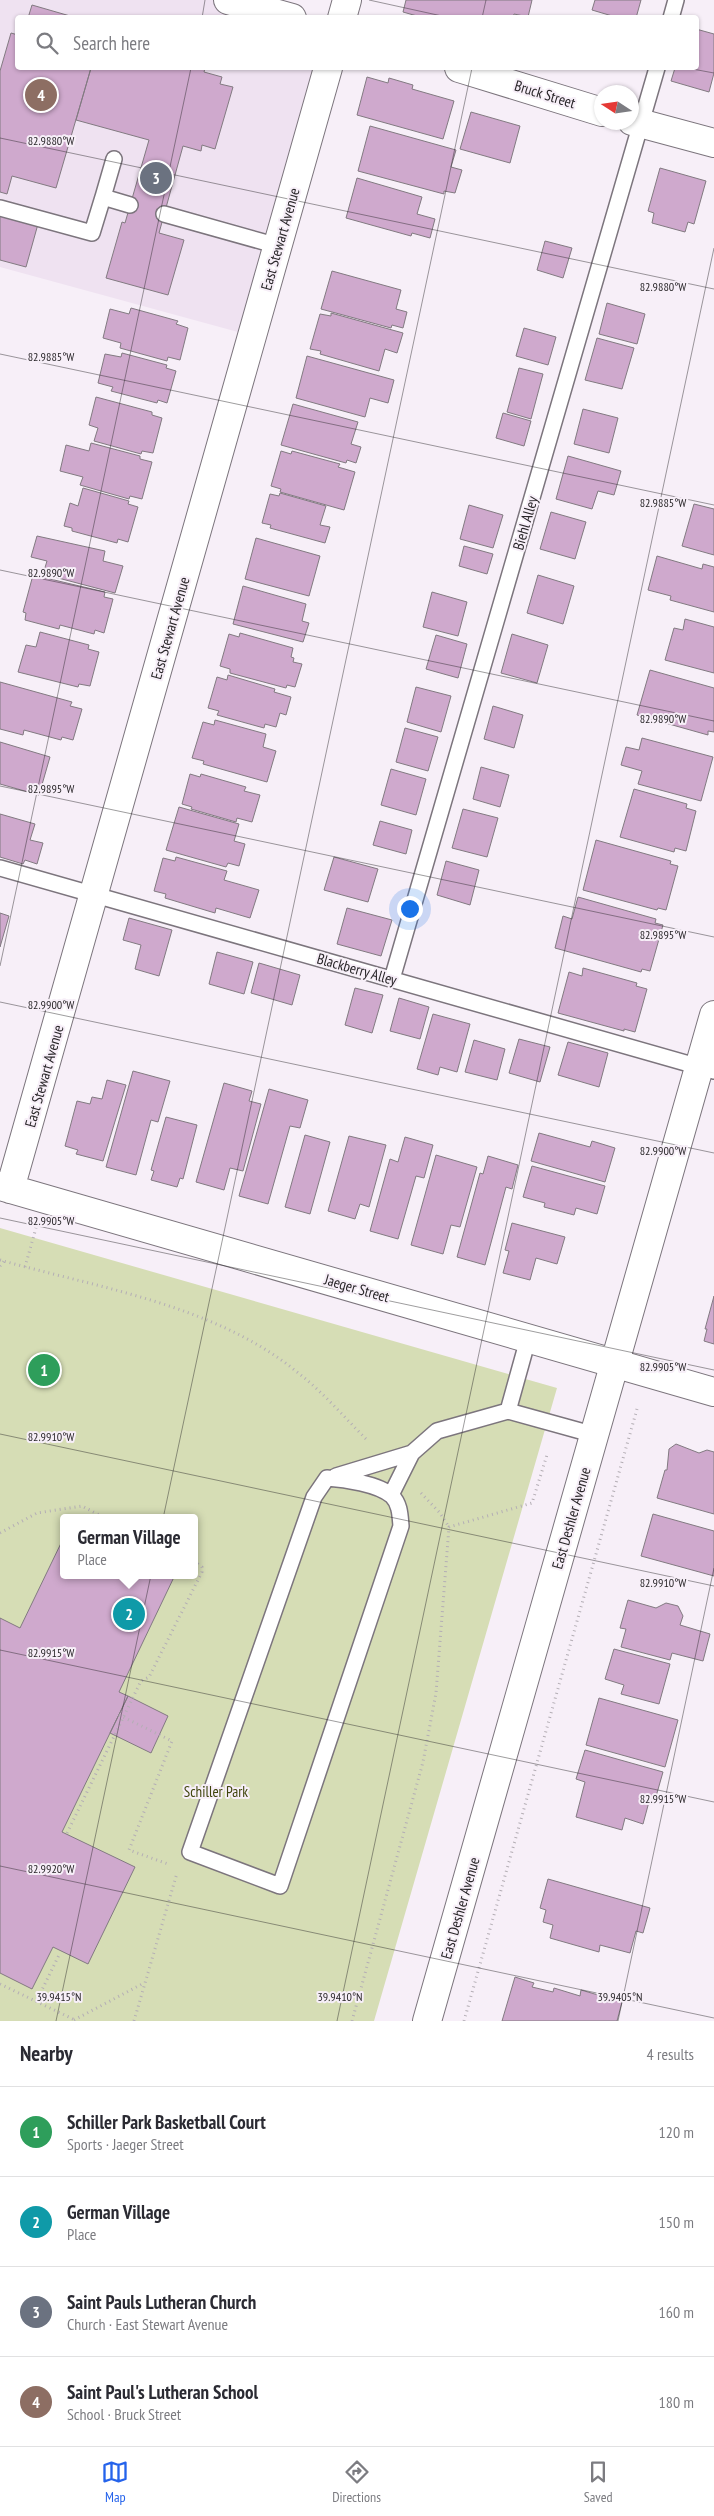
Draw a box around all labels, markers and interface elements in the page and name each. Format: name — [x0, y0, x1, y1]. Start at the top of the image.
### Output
search box — [15, 15, 699, 70]
icon: search — [33, 29, 61, 57]
text: Search here — [73, 31, 150, 55]
pin: 4 — [25, 76, 57, 114]
street label: Bruck Street — [512, 76, 578, 112]
north arrow — [594, 85, 639, 130]
text: 82.9880°W — [28, 133, 74, 148]
pin: 3 — [140, 159, 172, 197]
street label: East Stewart Avenue — [256, 186, 304, 292]
text: 82.9880°W — [640, 279, 686, 294]
text: 82.9885°W — [28, 349, 74, 364]
street label: Biehl Alley — [508, 494, 542, 552]
text: 82.9885°W — [640, 495, 686, 510]
text: 82.9890°W — [28, 565, 74, 580]
street label: East Stewart Avenue — [146, 575, 194, 681]
text: 82.9890°W — [640, 711, 686, 726]
text: 82.9895°W — [28, 781, 74, 796]
your location — [397, 896, 423, 922]
text: 82.9895°W — [640, 927, 686, 942]
street label: Blackberry Alley — [315, 949, 400, 990]
text: 82.9900°W — [28, 997, 74, 1012]
street label: East Stewart Avenue — [20, 1023, 68, 1129]
text: 82.9900°W — [640, 1143, 686, 1158]
text: 82.9905°W — [28, 1213, 74, 1228]
street label: Jaeger Street — [321, 1269, 392, 1306]
pin: 1 — [28, 1351, 60, 1389]
text: 82.9905°W — [640, 1359, 686, 1374]
text: 82.9910°W — [28, 1429, 74, 1444]
street label: East Deshler Avenue — [547, 1465, 595, 1571]
popup — [60, 1514, 198, 1579]
text: German Village — [77, 1525, 181, 1549]
text: Place — [77, 1549, 107, 1569]
text: 82.9910°W — [640, 1575, 686, 1590]
pin: 2 — [113, 1595, 145, 1633]
text: 82.9915°W — [28, 1645, 74, 1660]
park label: Schiller Park — [184, 1782, 248, 1801]
text: 82.9915°W — [640, 1791, 686, 1806]
street label: East Deshler Avenue — [436, 1855, 484, 1961]
text: 82.9920°W — [28, 1861, 74, 1876]
text: 39.9415°N — [36, 1989, 82, 2004]
text: 39.9410°N — [317, 1989, 363, 2004]
text: 39.9405°N — [597, 1989, 643, 2004]
text: Nearby — [20, 2040, 73, 2067]
text: 4 results — [647, 2044, 694, 2064]
text: Schiller Park Basketball Court — [67, 2110, 266, 2134]
text: 1 — [32, 2122, 40, 2142]
text: 120 m — [659, 2122, 694, 2142]
text: Sports · Jaeger Street — [67, 2134, 184, 2154]
text: German Village — [67, 2200, 170, 2224]
text: 2 — [32, 2212, 40, 2232]
text: 150 m — [659, 2212, 694, 2232]
text: Place — [67, 2224, 96, 2244]
text: Saint Pauls Lutheran Church — [67, 2290, 256, 2314]
text: 3 — [32, 2302, 40, 2322]
text: 160 m — [659, 2302, 694, 2322]
text: Church · East Stewart Avenue — [67, 2314, 228, 2334]
text: Saint Paul's Lutheran School — [67, 2380, 258, 2404]
text: 4 — [32, 2392, 40, 2412]
text: 180 m — [659, 2392, 694, 2412]
text: School · Bruck Street — [67, 2404, 181, 2424]
tab: Map — [101, 2458, 129, 2506]
tab: Directions — [332, 2458, 381, 2506]
tab: Saved — [584, 2458, 613, 2506]

